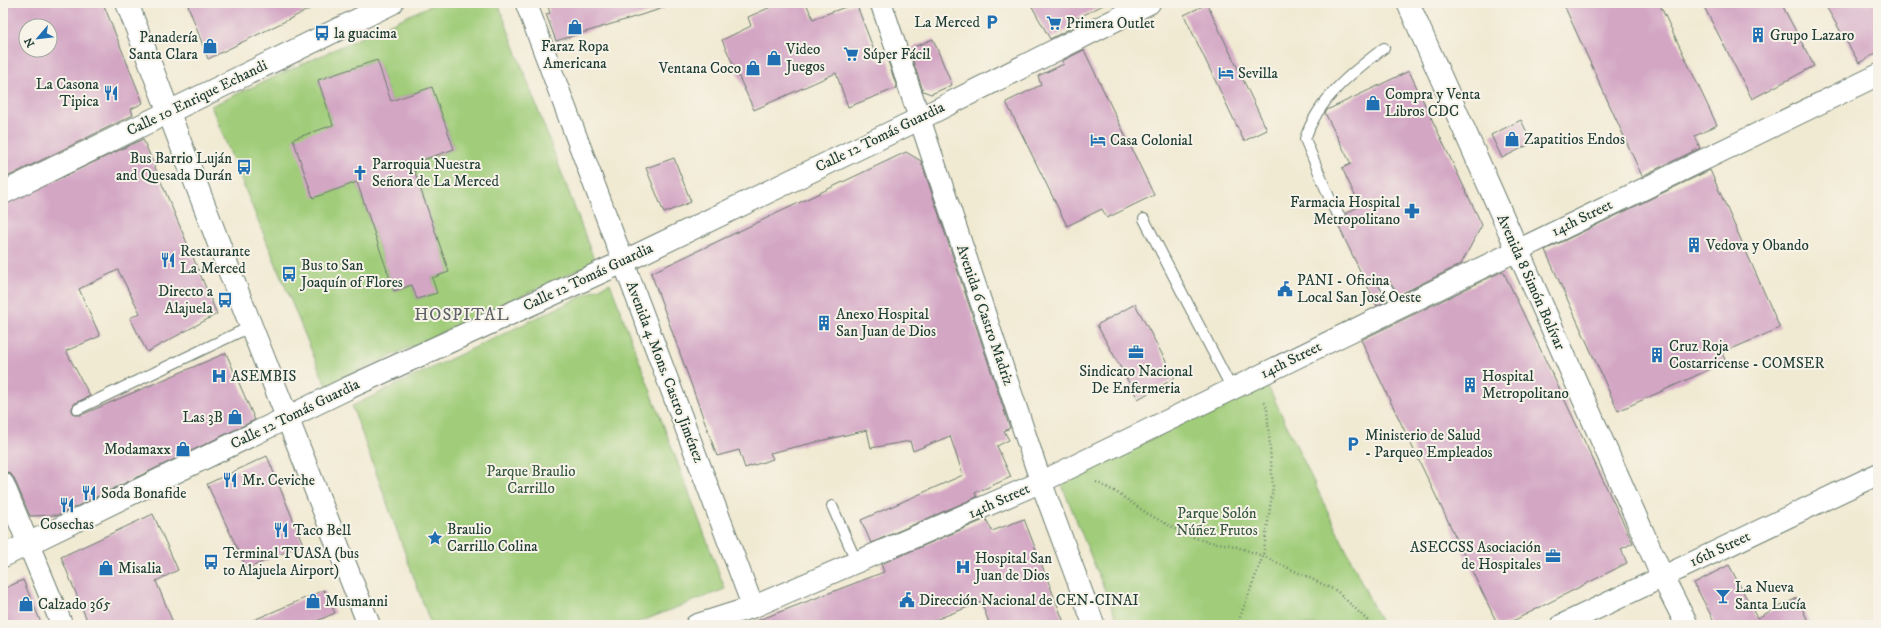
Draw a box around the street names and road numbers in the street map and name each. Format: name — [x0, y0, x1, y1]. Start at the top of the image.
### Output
street label: Calle 10 Enrique Echandi — [124, 56, 270, 140]
street label: Calle 12 Tomás Guardia — [812, 97, 948, 176]
street label: 14th Street — [1548, 195, 1616, 241]
street label: Avenida 8 Simón Bolívar — [1493, 211, 1570, 353]
street label: Calle 12 Tomás Guardia — [520, 238, 657, 315]
street label: Avenida 6 Castro Madriz — [952, 242, 1018, 388]
street label: Avenida 4 Mons. Castro Jiménez — [622, 279, 709, 466]
street label: 14th Street — [1257, 337, 1325, 383]
street label: Calle 12 Tomás Guardia — [227, 374, 363, 453]
street label: 14th Street — [965, 479, 1033, 523]
street label: 16th Street — [1687, 527, 1753, 571]

